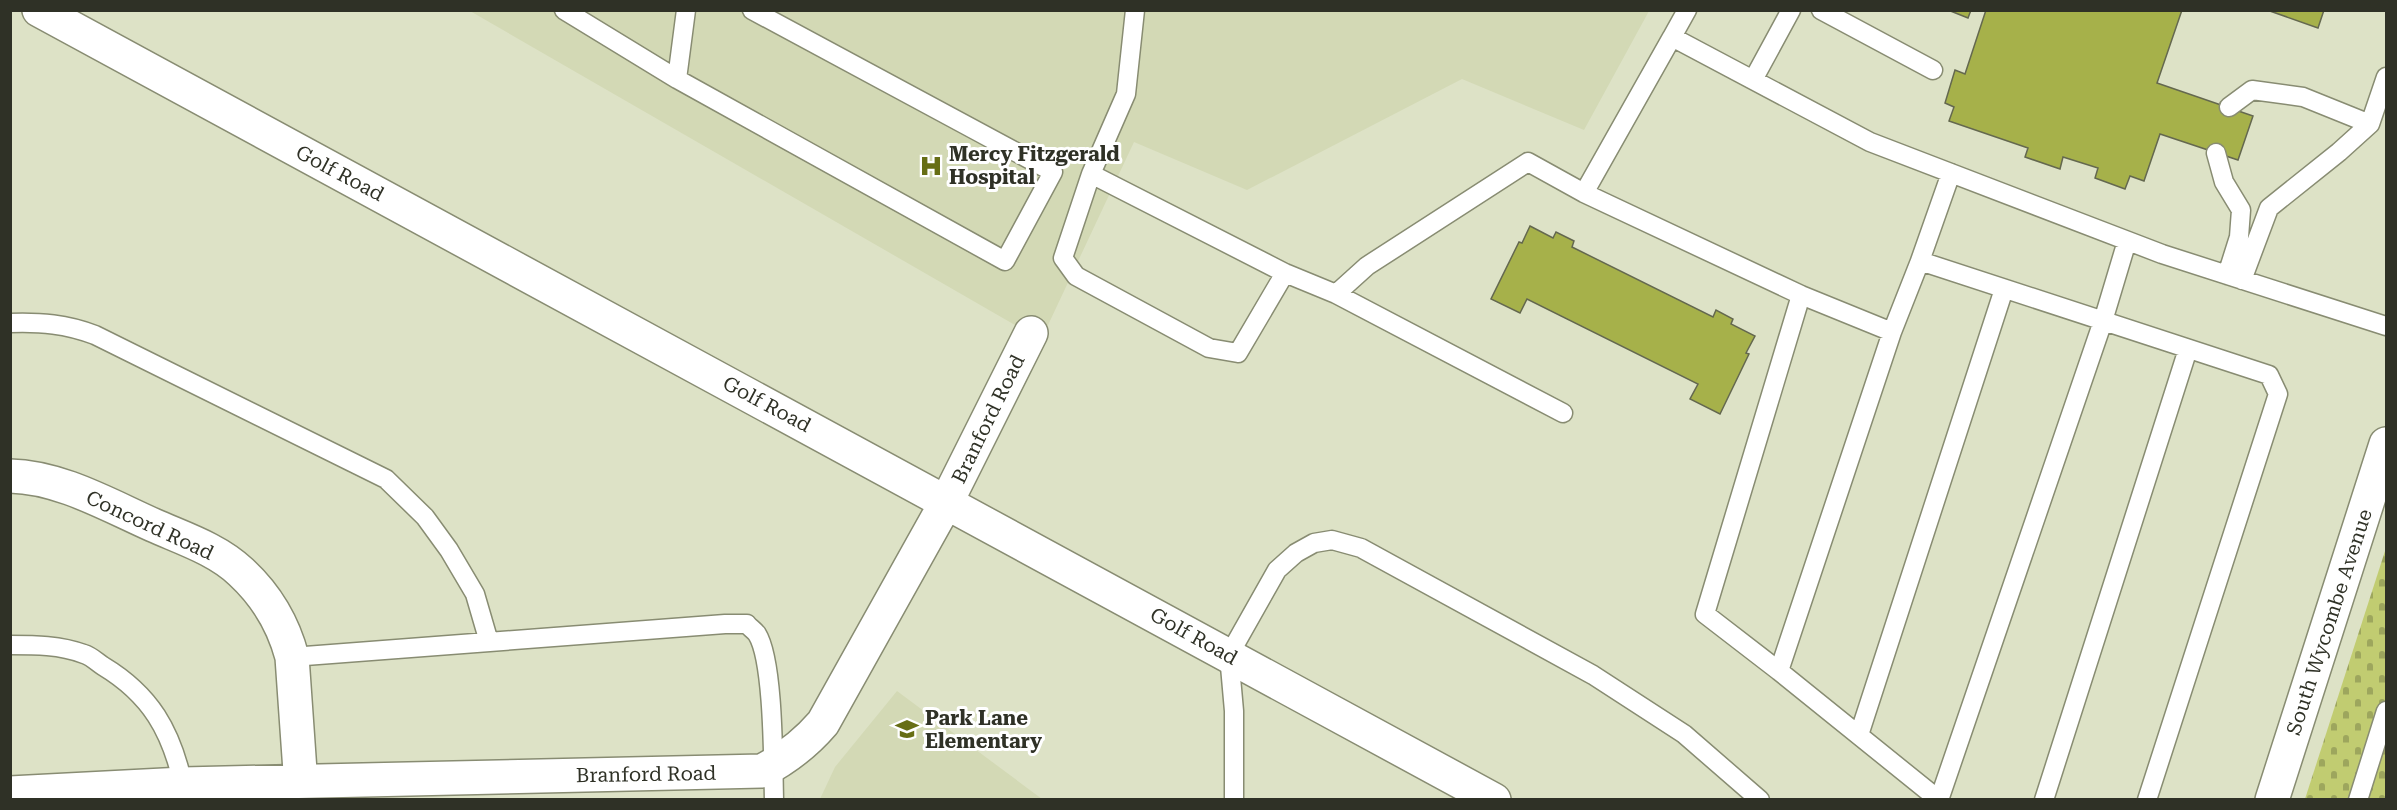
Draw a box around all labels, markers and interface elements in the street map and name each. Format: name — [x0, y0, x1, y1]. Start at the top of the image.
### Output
street label: Golf Road — [292, 140, 388, 206]
place label: Mercy Fitzgerald Hospital — [949, 142, 1120, 189]
hospital icon: Mercy Fitzgerald Hospital — [918, 153, 944, 179]
street label: Branford Road — [946, 351, 1030, 487]
street label: Golf Road — [719, 371, 815, 437]
street label: Concord Road — [82, 485, 218, 565]
street label: South Wycombe Avenue — [2281, 506, 2377, 738]
street label: Golf Road — [1146, 602, 1242, 670]
place label: Park Lane Elementary — [925, 706, 1042, 753]
school or university icon: Park Lane Elementary — [894, 716, 920, 742]
street label: Branford Road — [576, 761, 716, 787]

